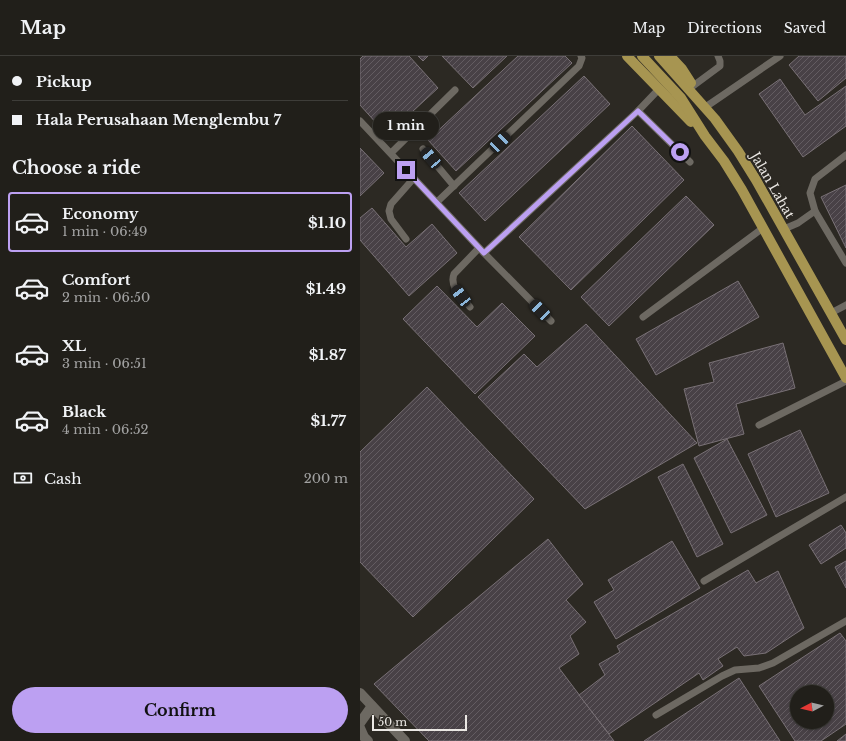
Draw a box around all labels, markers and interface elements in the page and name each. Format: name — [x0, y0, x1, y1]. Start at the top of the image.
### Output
text: Map — [20, 16, 66, 39]
text: Map — [633, 19, 665, 37]
text: Directions — [687, 19, 762, 37]
text: Saved — [784, 19, 826, 37]
text: Pickup — [36, 72, 92, 91]
text: Hala Perusahaan Menglembu 7 — [36, 110, 281, 129]
callout: 1 min — [373, 112, 439, 140]
text: 1 min — [387, 117, 425, 134]
car — [487, 129, 513, 155]
route start — [671, 143, 689, 161]
car — [419, 145, 443, 171]
street label: Jalan Lahat — [746, 147, 798, 221]
text: Choose a ride — [12, 157, 141, 179]
route end — [397, 161, 415, 179]
icon: car — [14, 204, 50, 240]
text: Economy — [62, 204, 139, 223]
text: $1.10 — [308, 213, 346, 232]
text: 1 min · 06:49 — [62, 223, 147, 240]
icon: car — [14, 270, 50, 306]
text: Comfort — [62, 270, 130, 289]
text: $1.49 — [306, 279, 346, 298]
car — [449, 283, 473, 309]
text: 2 min · 06:50 — [62, 289, 150, 306]
car — [527, 297, 553, 323]
icon: car — [14, 336, 50, 372]
text: XL — [62, 336, 86, 355]
text: $1.87 — [309, 345, 346, 364]
text: 3 min · 06:51 — [62, 355, 147, 372]
icon: car — [14, 402, 50, 438]
text: Black — [62, 402, 106, 421]
text: $1.77 — [311, 411, 346, 430]
text: 4 min · 06:52 — [62, 421, 149, 438]
icon: cash — [12, 467, 34, 489]
text: Cash — [44, 469, 81, 488]
text: 200 m — [304, 470, 348, 487]
north arrow — [790, 685, 834, 729]
map controls — [790, 685, 834, 729]
button: Confirm — [12, 687, 348, 733]
scale bar — [372, 713, 467, 732]
text: 50 m — [378, 715, 407, 729]

